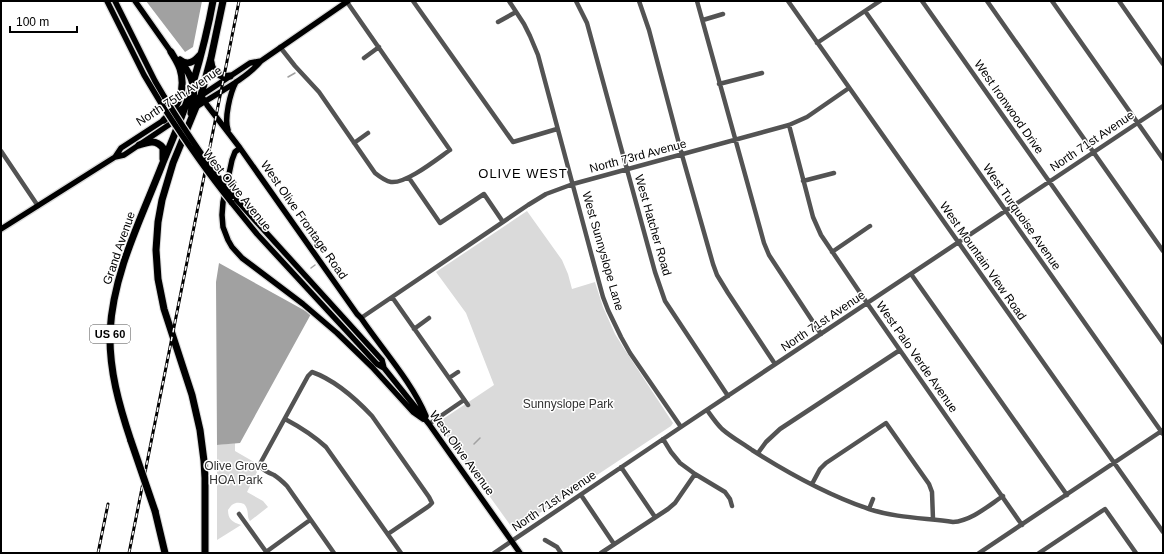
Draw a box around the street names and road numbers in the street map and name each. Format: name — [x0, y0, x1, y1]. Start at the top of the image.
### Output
street label: West Ironwood Drive — [971, 57, 1047, 157]
street label: North 75th Avenue — [134, 63, 225, 129]
street label: North 71st Avenue — [1047, 107, 1137, 174]
street label: North 73rd Avenue — [588, 136, 688, 176]
street label: West Olive Avenue — [200, 146, 274, 234]
street label: West Olive Frontage Road — [258, 158, 350, 282]
street label: West Turquoise Avenue — [980, 161, 1064, 273]
street label: West Hatcher Road — [632, 173, 674, 277]
street label: West Sunnyslope Lane — [579, 190, 627, 312]
street label: West Mountain View Road — [937, 199, 1029, 323]
street label: Grand Avenue — [100, 209, 138, 286]
street label: North 71st Avenue — [778, 287, 868, 354]
street label: West Palo Verde Avenue — [873, 299, 961, 415]
road number: US 60 — [90, 325, 130, 343]
street label: West Olive Avenue — [427, 408, 498, 498]
street label: North 71st Avenue — [509, 467, 599, 534]

